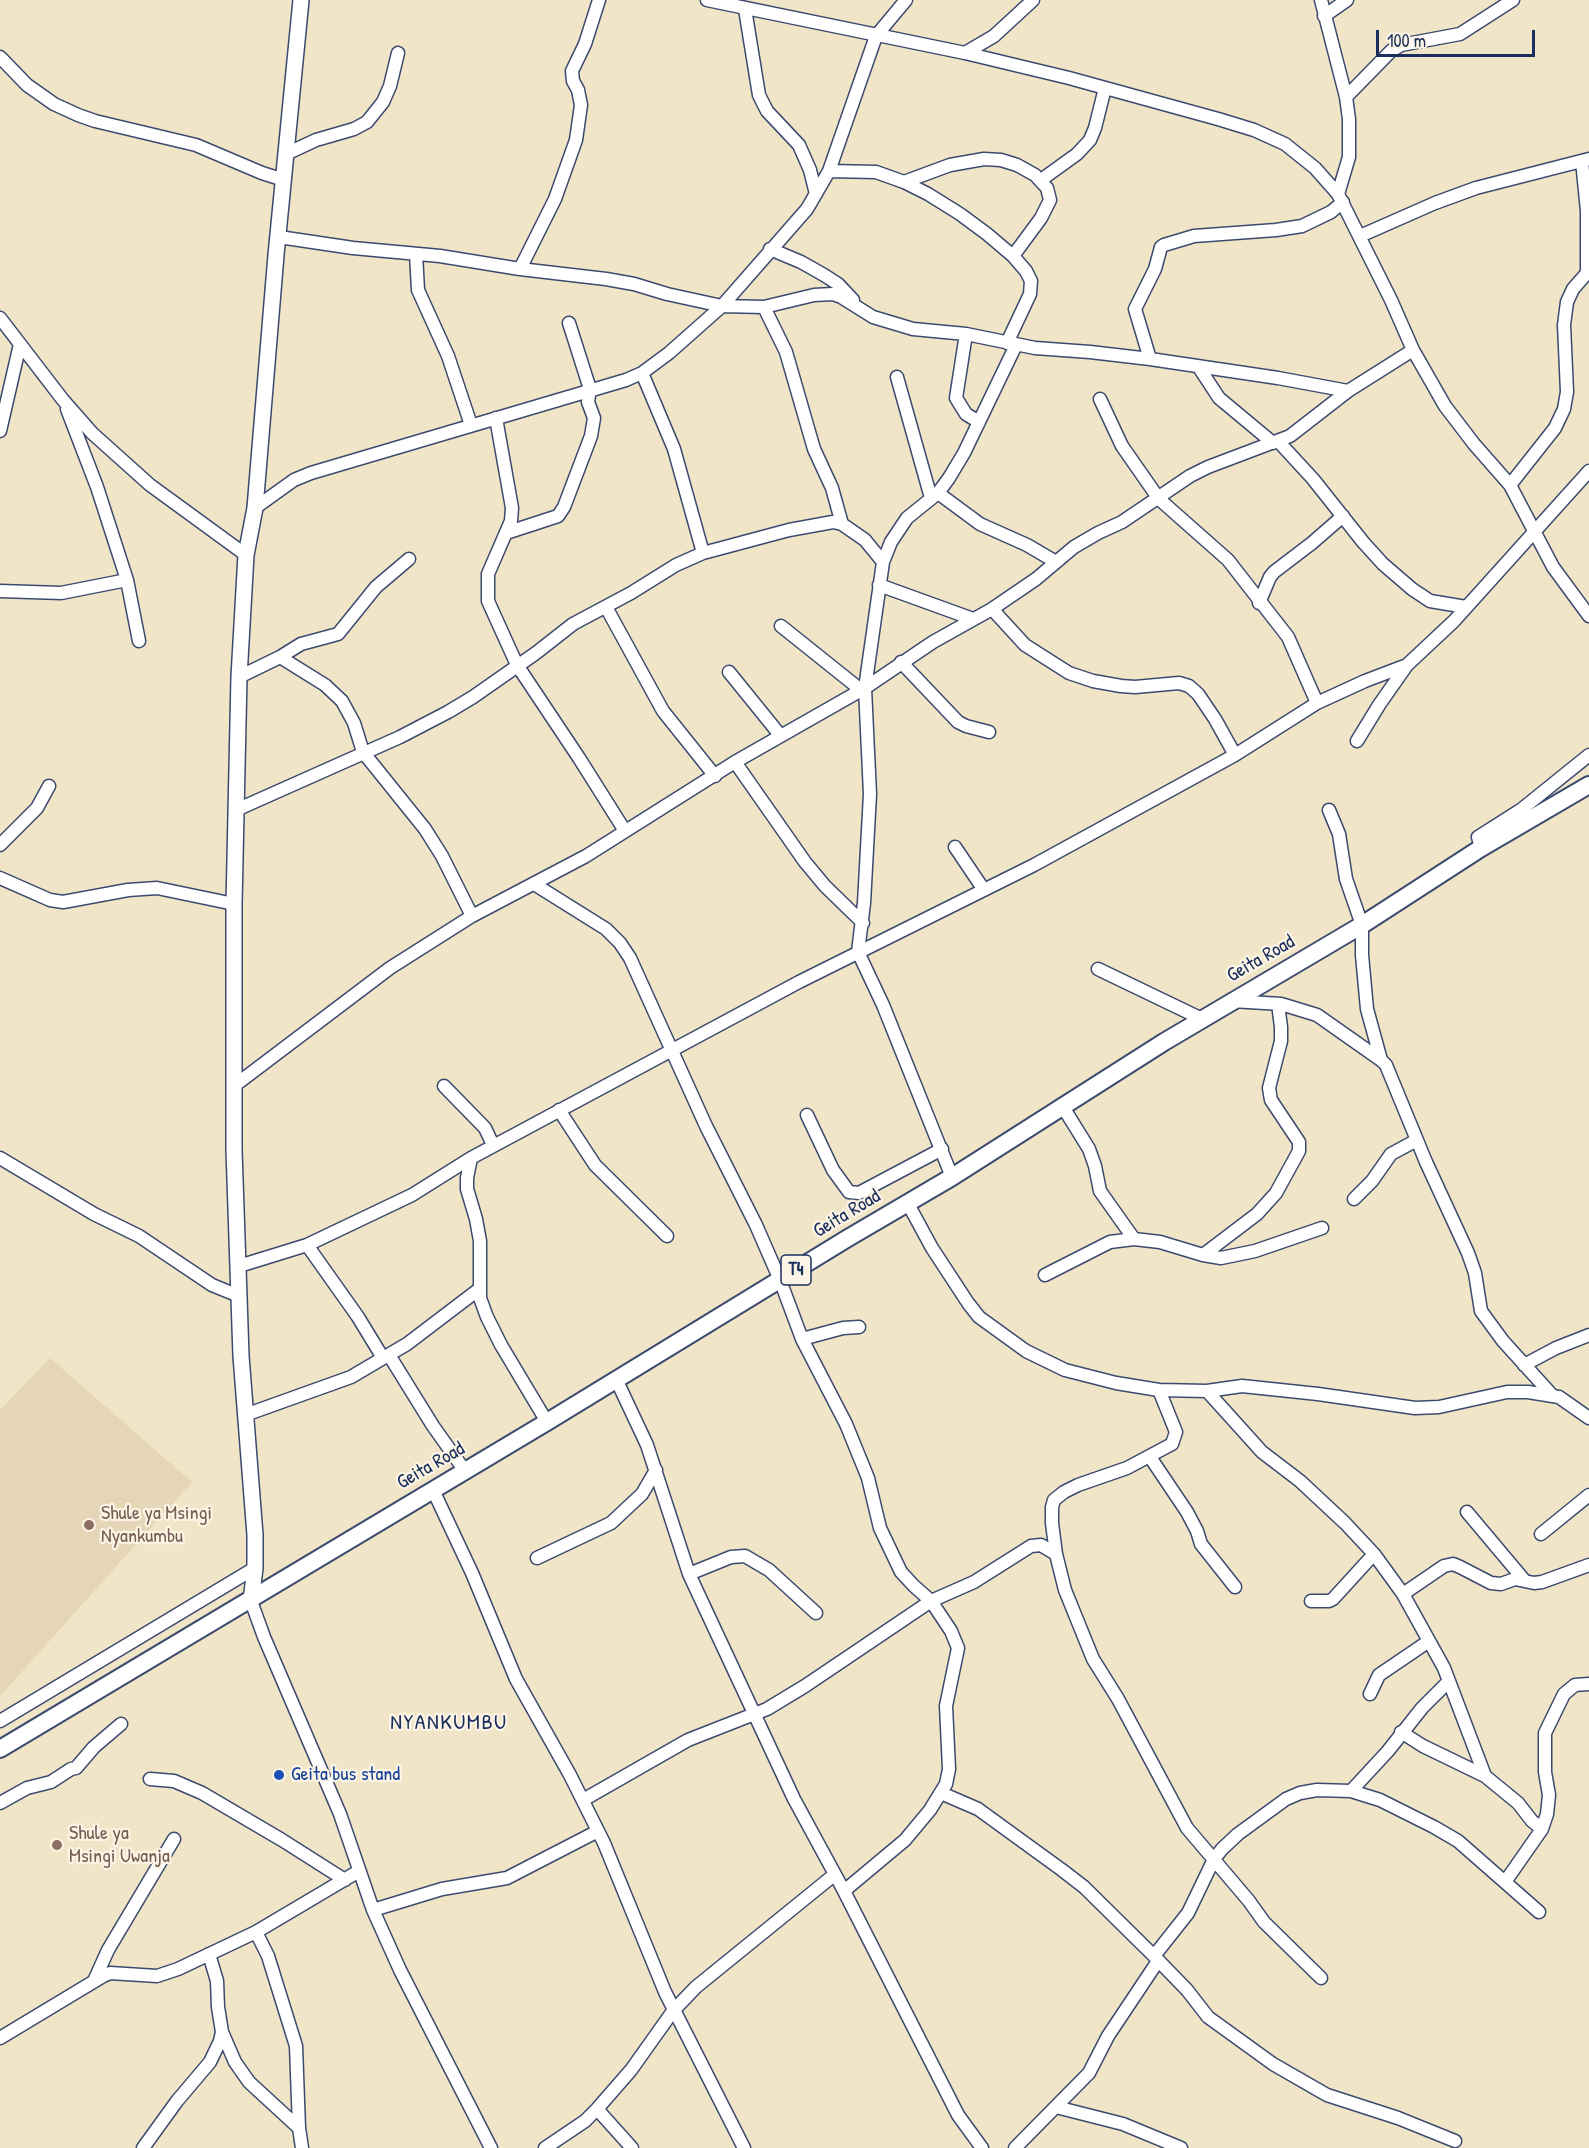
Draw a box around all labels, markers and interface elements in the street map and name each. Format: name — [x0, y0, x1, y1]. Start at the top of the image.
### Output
scale bar — [1379, 18, 1538, 56]
text: 100 m — [1387, 28, 1426, 53]
street label: Geita Road — [1223, 930, 1299, 988]
street label: Geita Road — [809, 1185, 885, 1243]
road number: T4 — [781, 1255, 811, 1285]
street label: Geita Road — [393, 1437, 469, 1495]
place label: Shule ya Msingi Nyankumbu — [101, 1502, 212, 1549]
marker: Shule ya Msingi Nyankumbu — [82, 1518, 96, 1532]
district label: NYANKUMBU — [390, 1710, 508, 1736]
place label: Geita bus stand — [291, 1763, 400, 1787]
marker: Geita bus stand — [272, 1768, 286, 1782]
place label: Shule ya Msingi Uwanja — [69, 1822, 170, 1869]
marker: Shule ya Msingi Uwanja — [50, 1838, 64, 1852]

